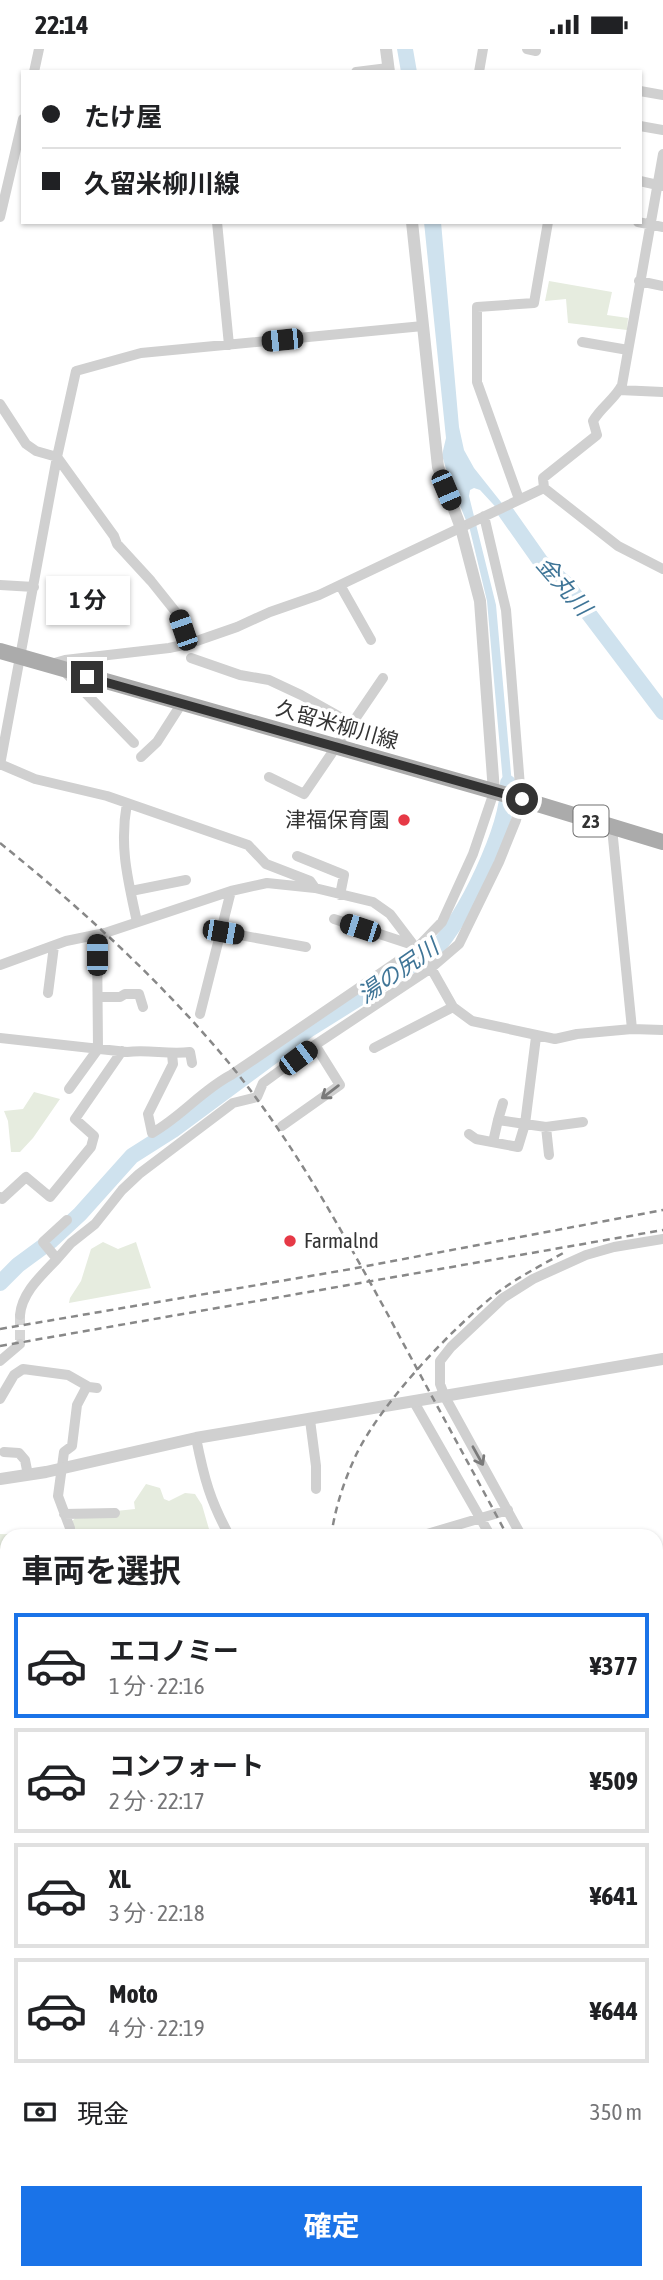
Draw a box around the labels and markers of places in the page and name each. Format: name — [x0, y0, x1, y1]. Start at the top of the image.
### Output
place label: 津福保育園 — [285, 807, 390, 831]
marker: 津福保育園 — [396, 812, 412, 828]
place label: Farmalnd — [304, 1228, 379, 1252]
marker: Farmalnd — [282, 1233, 298, 1249]

